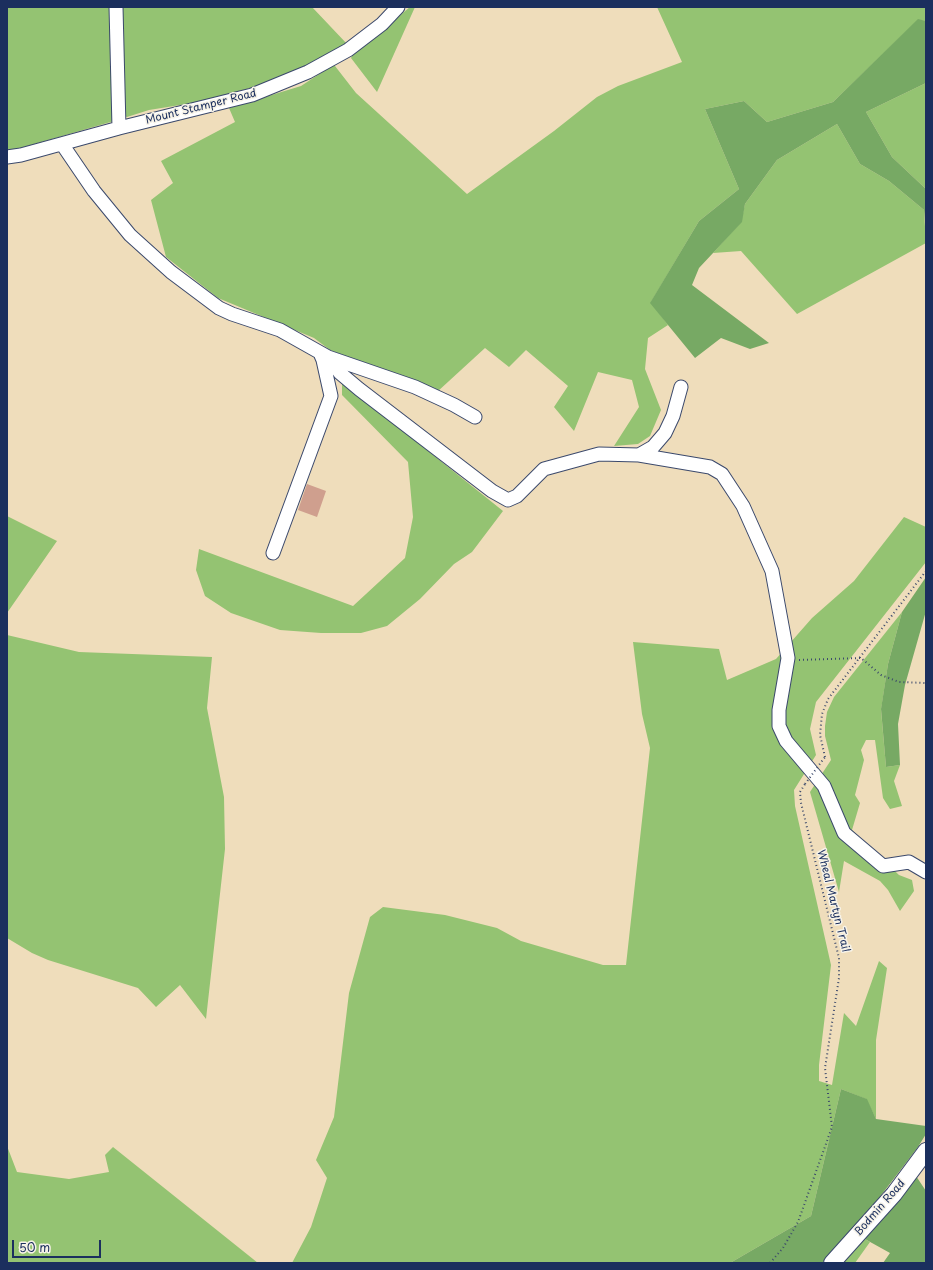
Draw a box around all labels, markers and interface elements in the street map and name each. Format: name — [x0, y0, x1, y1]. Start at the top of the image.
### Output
street label: Mount Stamper Road — [144, 87, 258, 127]
street label: Wheal Martyn Trail — [814, 848, 852, 954]
street label: Bodmin Road — [852, 1177, 908, 1239]
scale bar — [14, 1232, 103, 1258]
text: 50 m — [19, 1238, 50, 1256]

